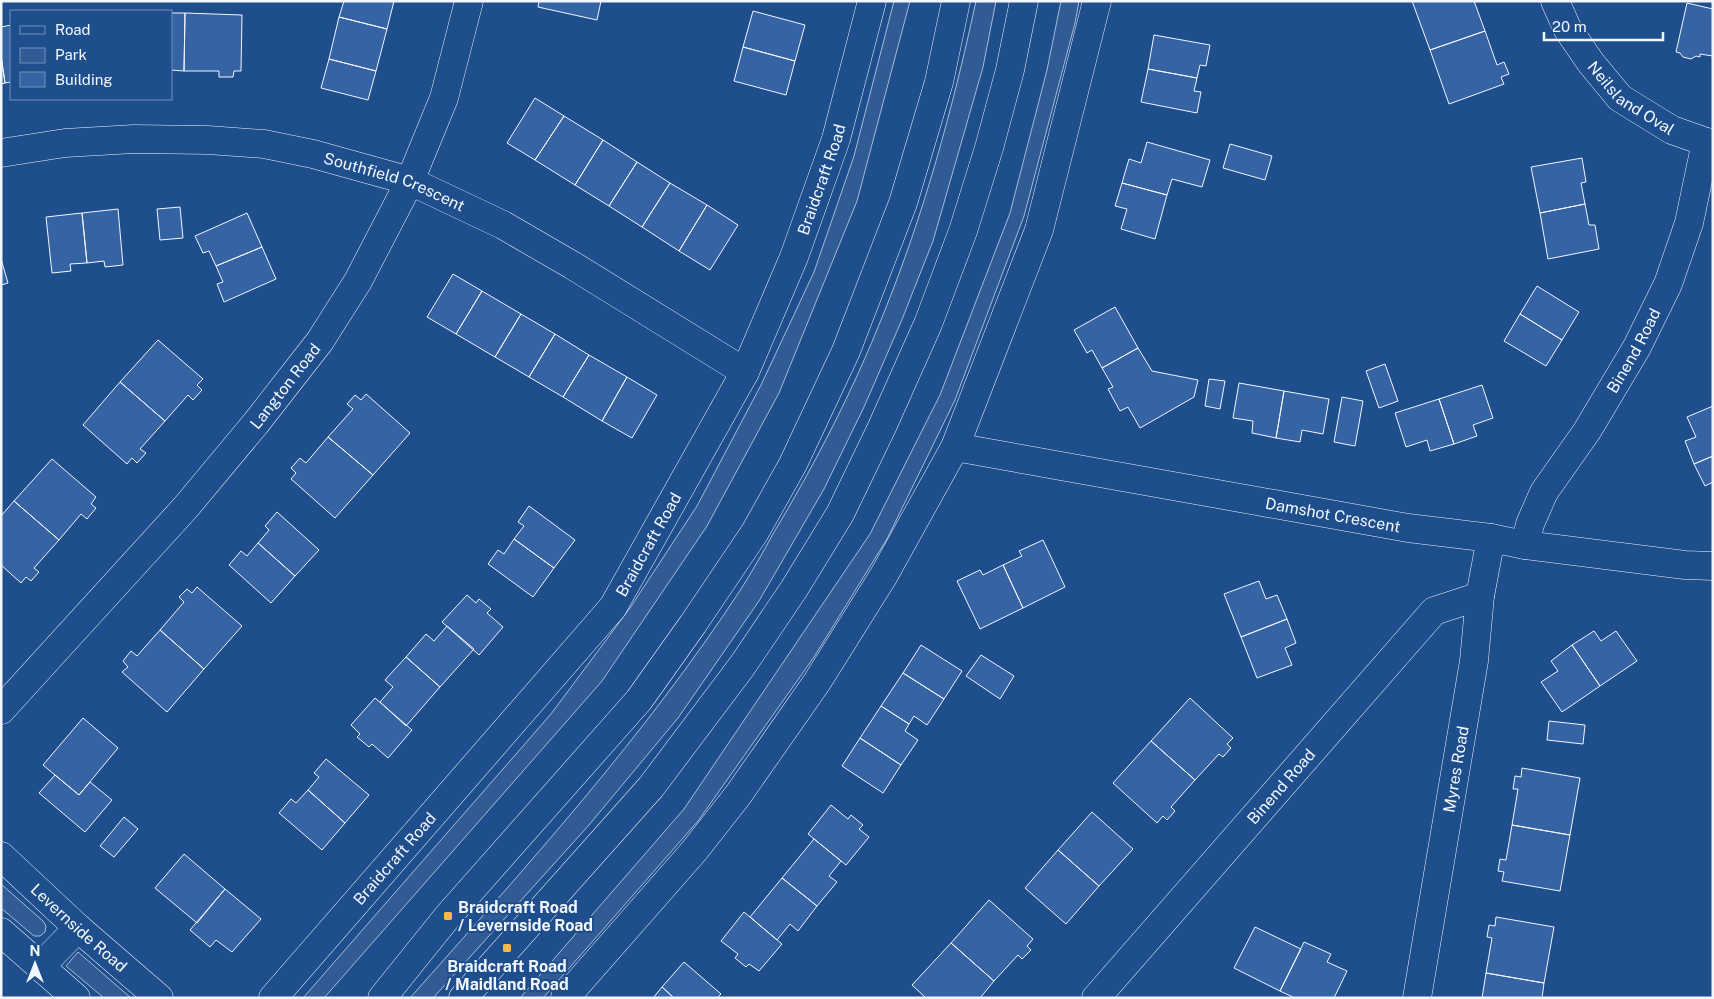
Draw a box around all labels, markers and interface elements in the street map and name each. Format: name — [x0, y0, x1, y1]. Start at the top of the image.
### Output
legend — [10, 10, 172, 100]
scale bar — [1544, 10, 1663, 42]
text: 20 m — [1552, 18, 1587, 35]
text: Road — [55, 21, 91, 38]
text: Park — [55, 46, 87, 63]
street label: Neilsland Oval — [1583, 57, 1678, 139]
text: Building — [55, 71, 113, 88]
street label: Braidcraft Road — [794, 122, 849, 238]
street label: Southfield Crescent — [322, 148, 468, 216]
street label: Binend Road — [1603, 305, 1664, 397]
street label: Langton Road — [246, 340, 325, 433]
street label: Braidcraft Road — [612, 489, 685, 600]
street label: Damshot Crescent — [1264, 494, 1402, 536]
street label: Myres Road — [1439, 724, 1473, 814]
street label: Binend Road — [1243, 745, 1319, 828]
street label: Braidcraft Road — [350, 809, 440, 909]
street label: Levernside Road — [27, 880, 131, 976]
place label: Braidcraft Road / Levernside Road — [458, 898, 593, 935]
marker: Braidcraft Road / Levernside Road — [442, 910, 454, 922]
north arrow — [10, 939, 60, 989]
marker: Braidcraft Road / Maidland Road — [501, 942, 513, 954]
text: N — [30, 943, 40, 959]
place label: Braidcraft Road / Maidland Road — [445, 957, 569, 994]

